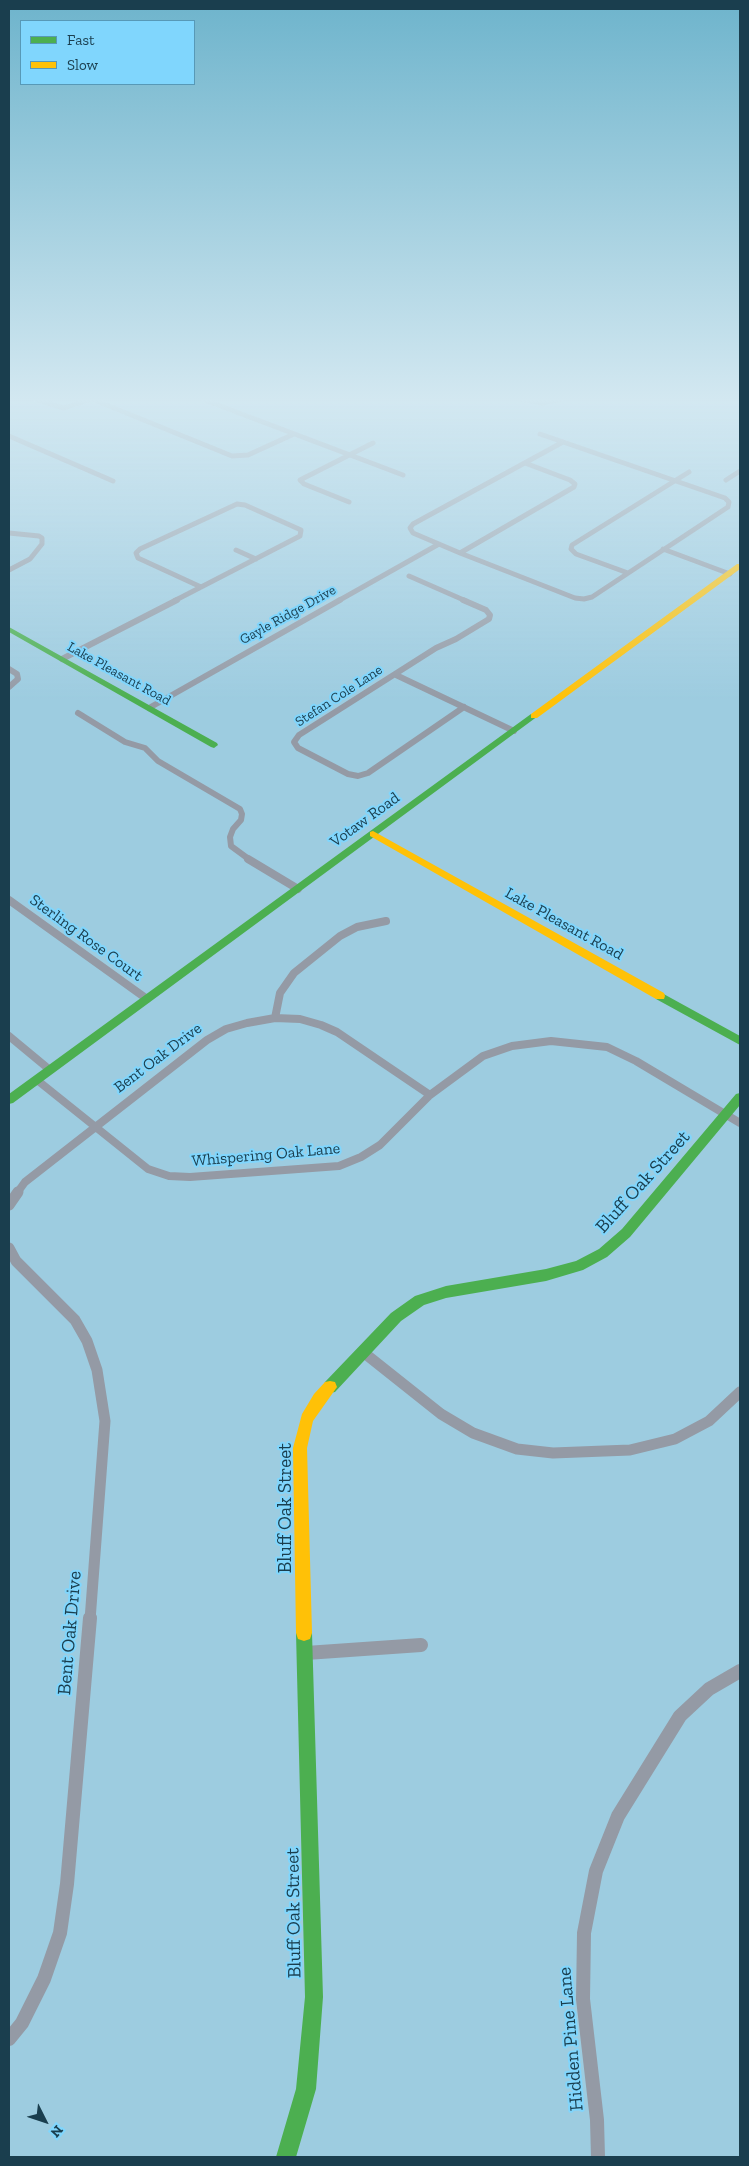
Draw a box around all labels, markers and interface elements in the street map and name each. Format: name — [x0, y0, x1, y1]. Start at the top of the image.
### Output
legend — [20, 20, 195, 85]
text: Fast — [67, 31, 95, 49]
text: Slow — [67, 56, 98, 74]
street label: Gayle Ridge Drive — [237, 582, 339, 648]
street label: Lake Pleasant Road — [64, 639, 174, 709]
street label: Stefan Cole Lane — [292, 662, 386, 730]
street label: Votaw Road — [327, 788, 403, 852]
street label: Lake Pleasant Road — [502, 884, 626, 964]
street label: Sterling Rose Court — [26, 891, 146, 985]
street label: Bent Oak Drive — [110, 1019, 206, 1097]
street label: Bluff Oak Street — [591, 1126, 695, 1238]
street label: Whispering Oak Lane — [191, 1139, 341, 1171]
street label: Bluff Oak Street — [275, 1443, 297, 1573]
street label: Bent Oak Drive — [53, 1570, 87, 1696]
street label: Bluff Oak Street — [281, 1848, 307, 1978]
street label: Hidden Pine Lane — [553, 1966, 589, 2112]
north arrow — [20, 2096, 70, 2146]
text: N — [47, 2122, 67, 2141]

